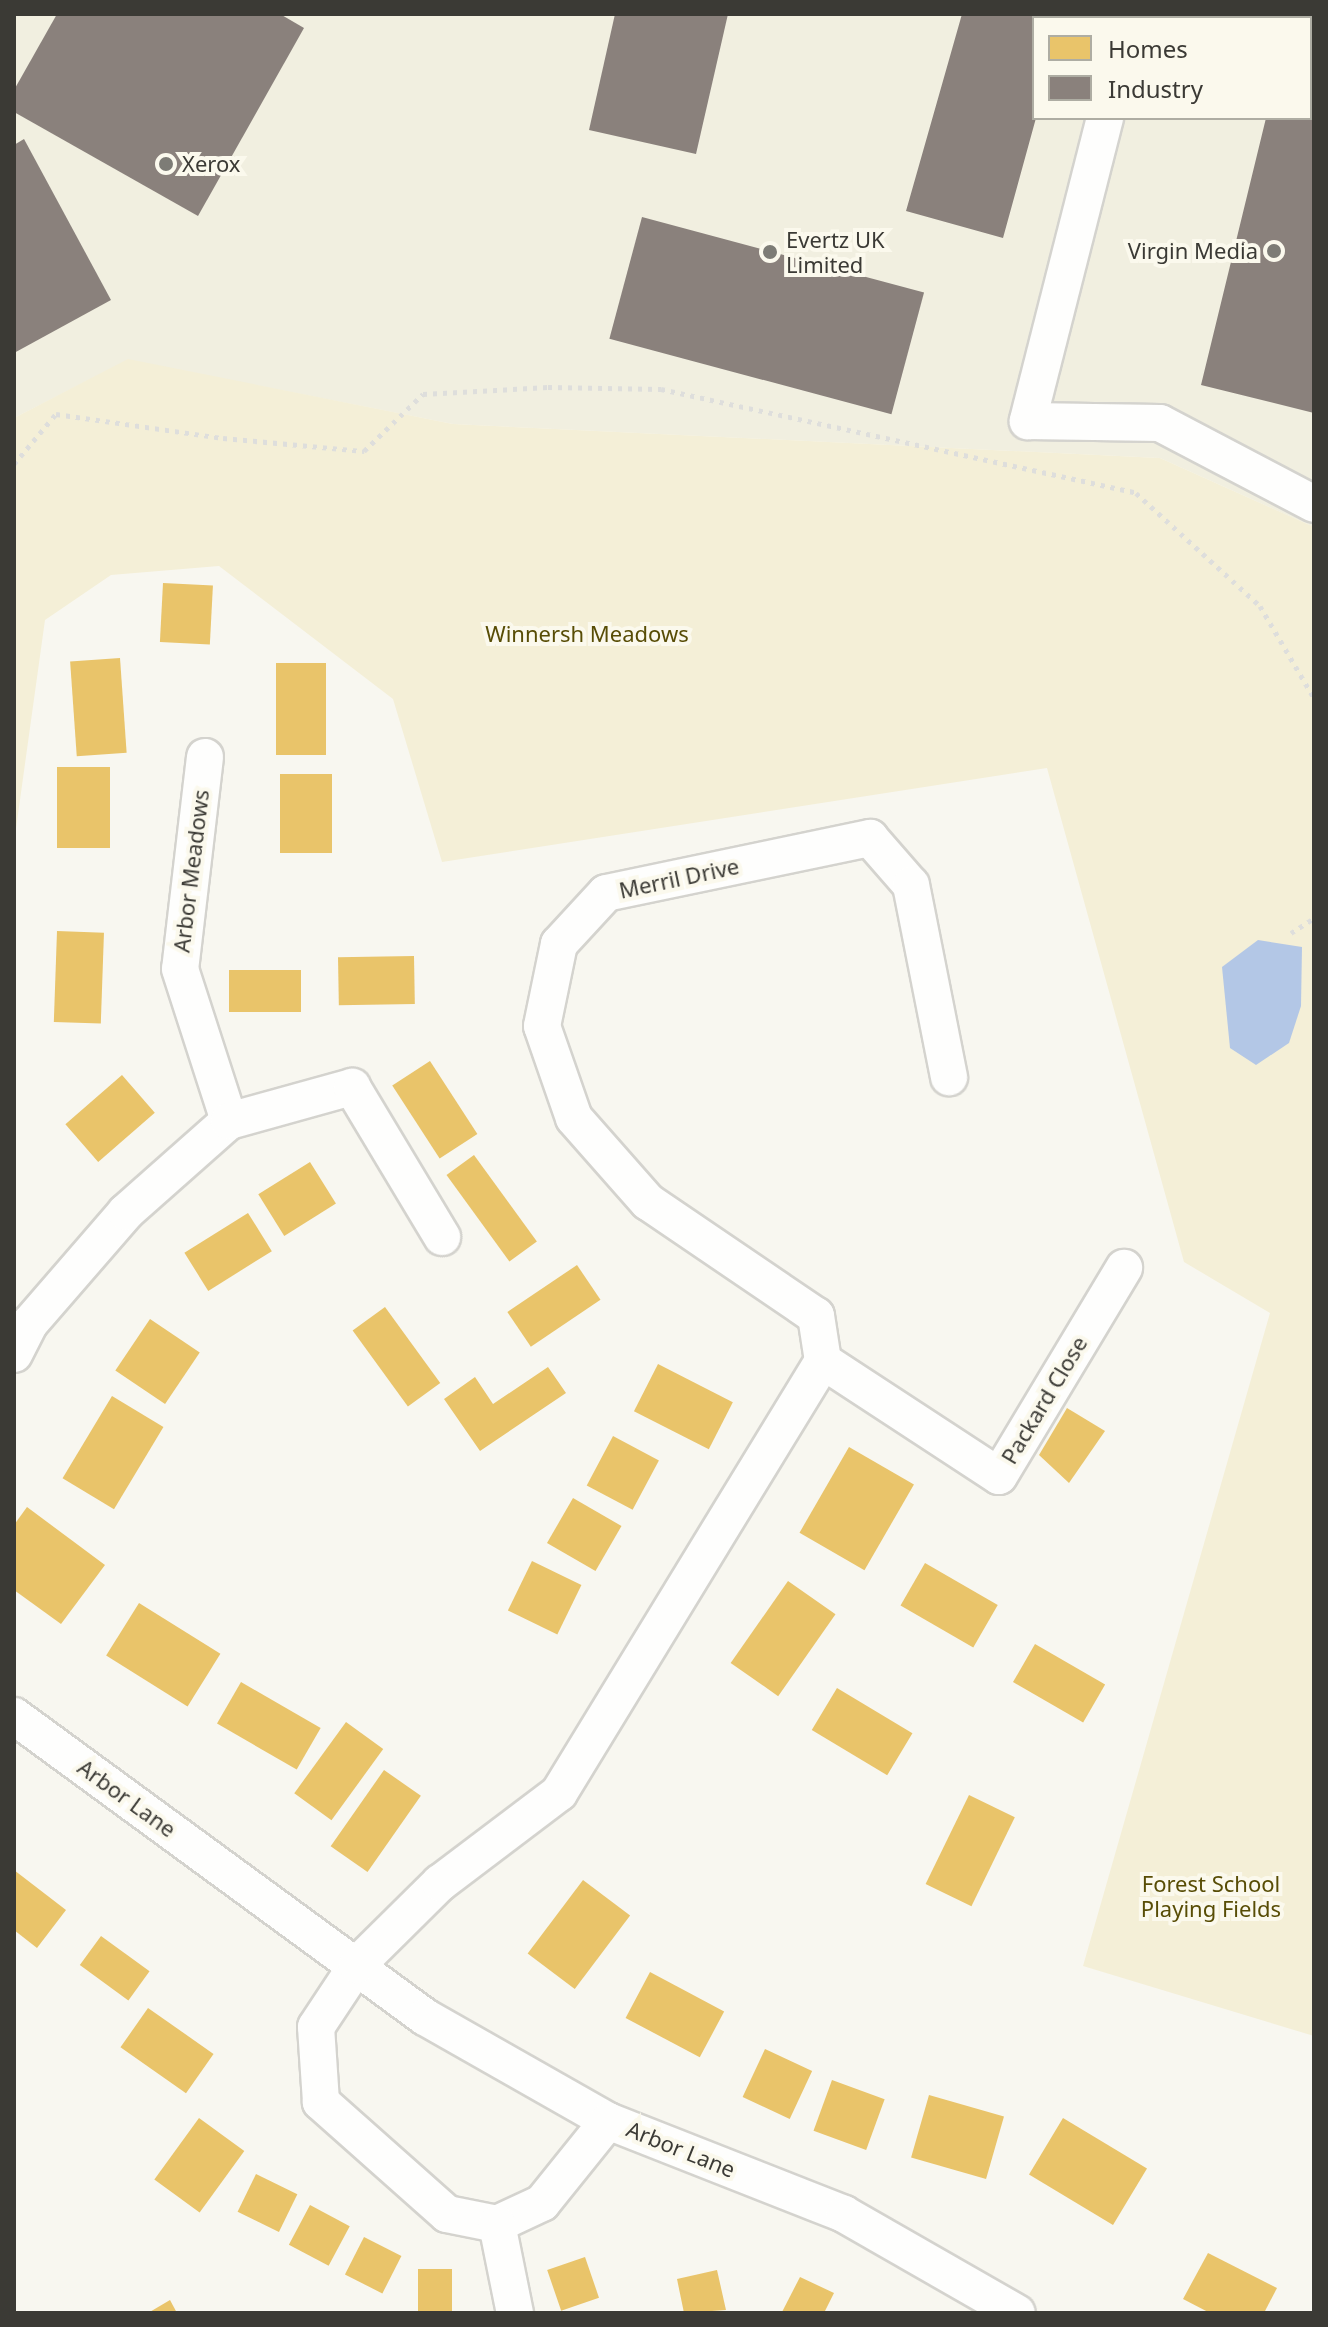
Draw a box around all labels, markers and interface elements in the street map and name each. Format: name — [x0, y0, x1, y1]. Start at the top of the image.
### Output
legend — [1032, 16, 1312, 120]
text: Homes — [1108, 32, 1188, 65]
text: Industry — [1108, 72, 1203, 105]
place label: Xerox — [182, 151, 240, 177]
marker: Xerox — [157, 155, 175, 173]
place label: Evertz UK Limited — [786, 226, 885, 278]
place label: Virgin Media — [1128, 238, 1258, 264]
marker: Virgin Media — [1265, 242, 1283, 260]
marker: Evertz UK Limited — [761, 243, 779, 261]
park label: Winnersh Meadows — [485, 621, 689, 647]
street label: Arbor Meadows — [168, 788, 214, 954]
street label: Merril Drive — [617, 852, 741, 904]
street label: Packard Close — [996, 1331, 1092, 1469]
street label: Arbor Lane — [73, 1754, 181, 1842]
park label: Forest School Playing Fields — [1141, 1870, 1281, 1922]
street label: Arbor Lane — [623, 2115, 739, 2183]

